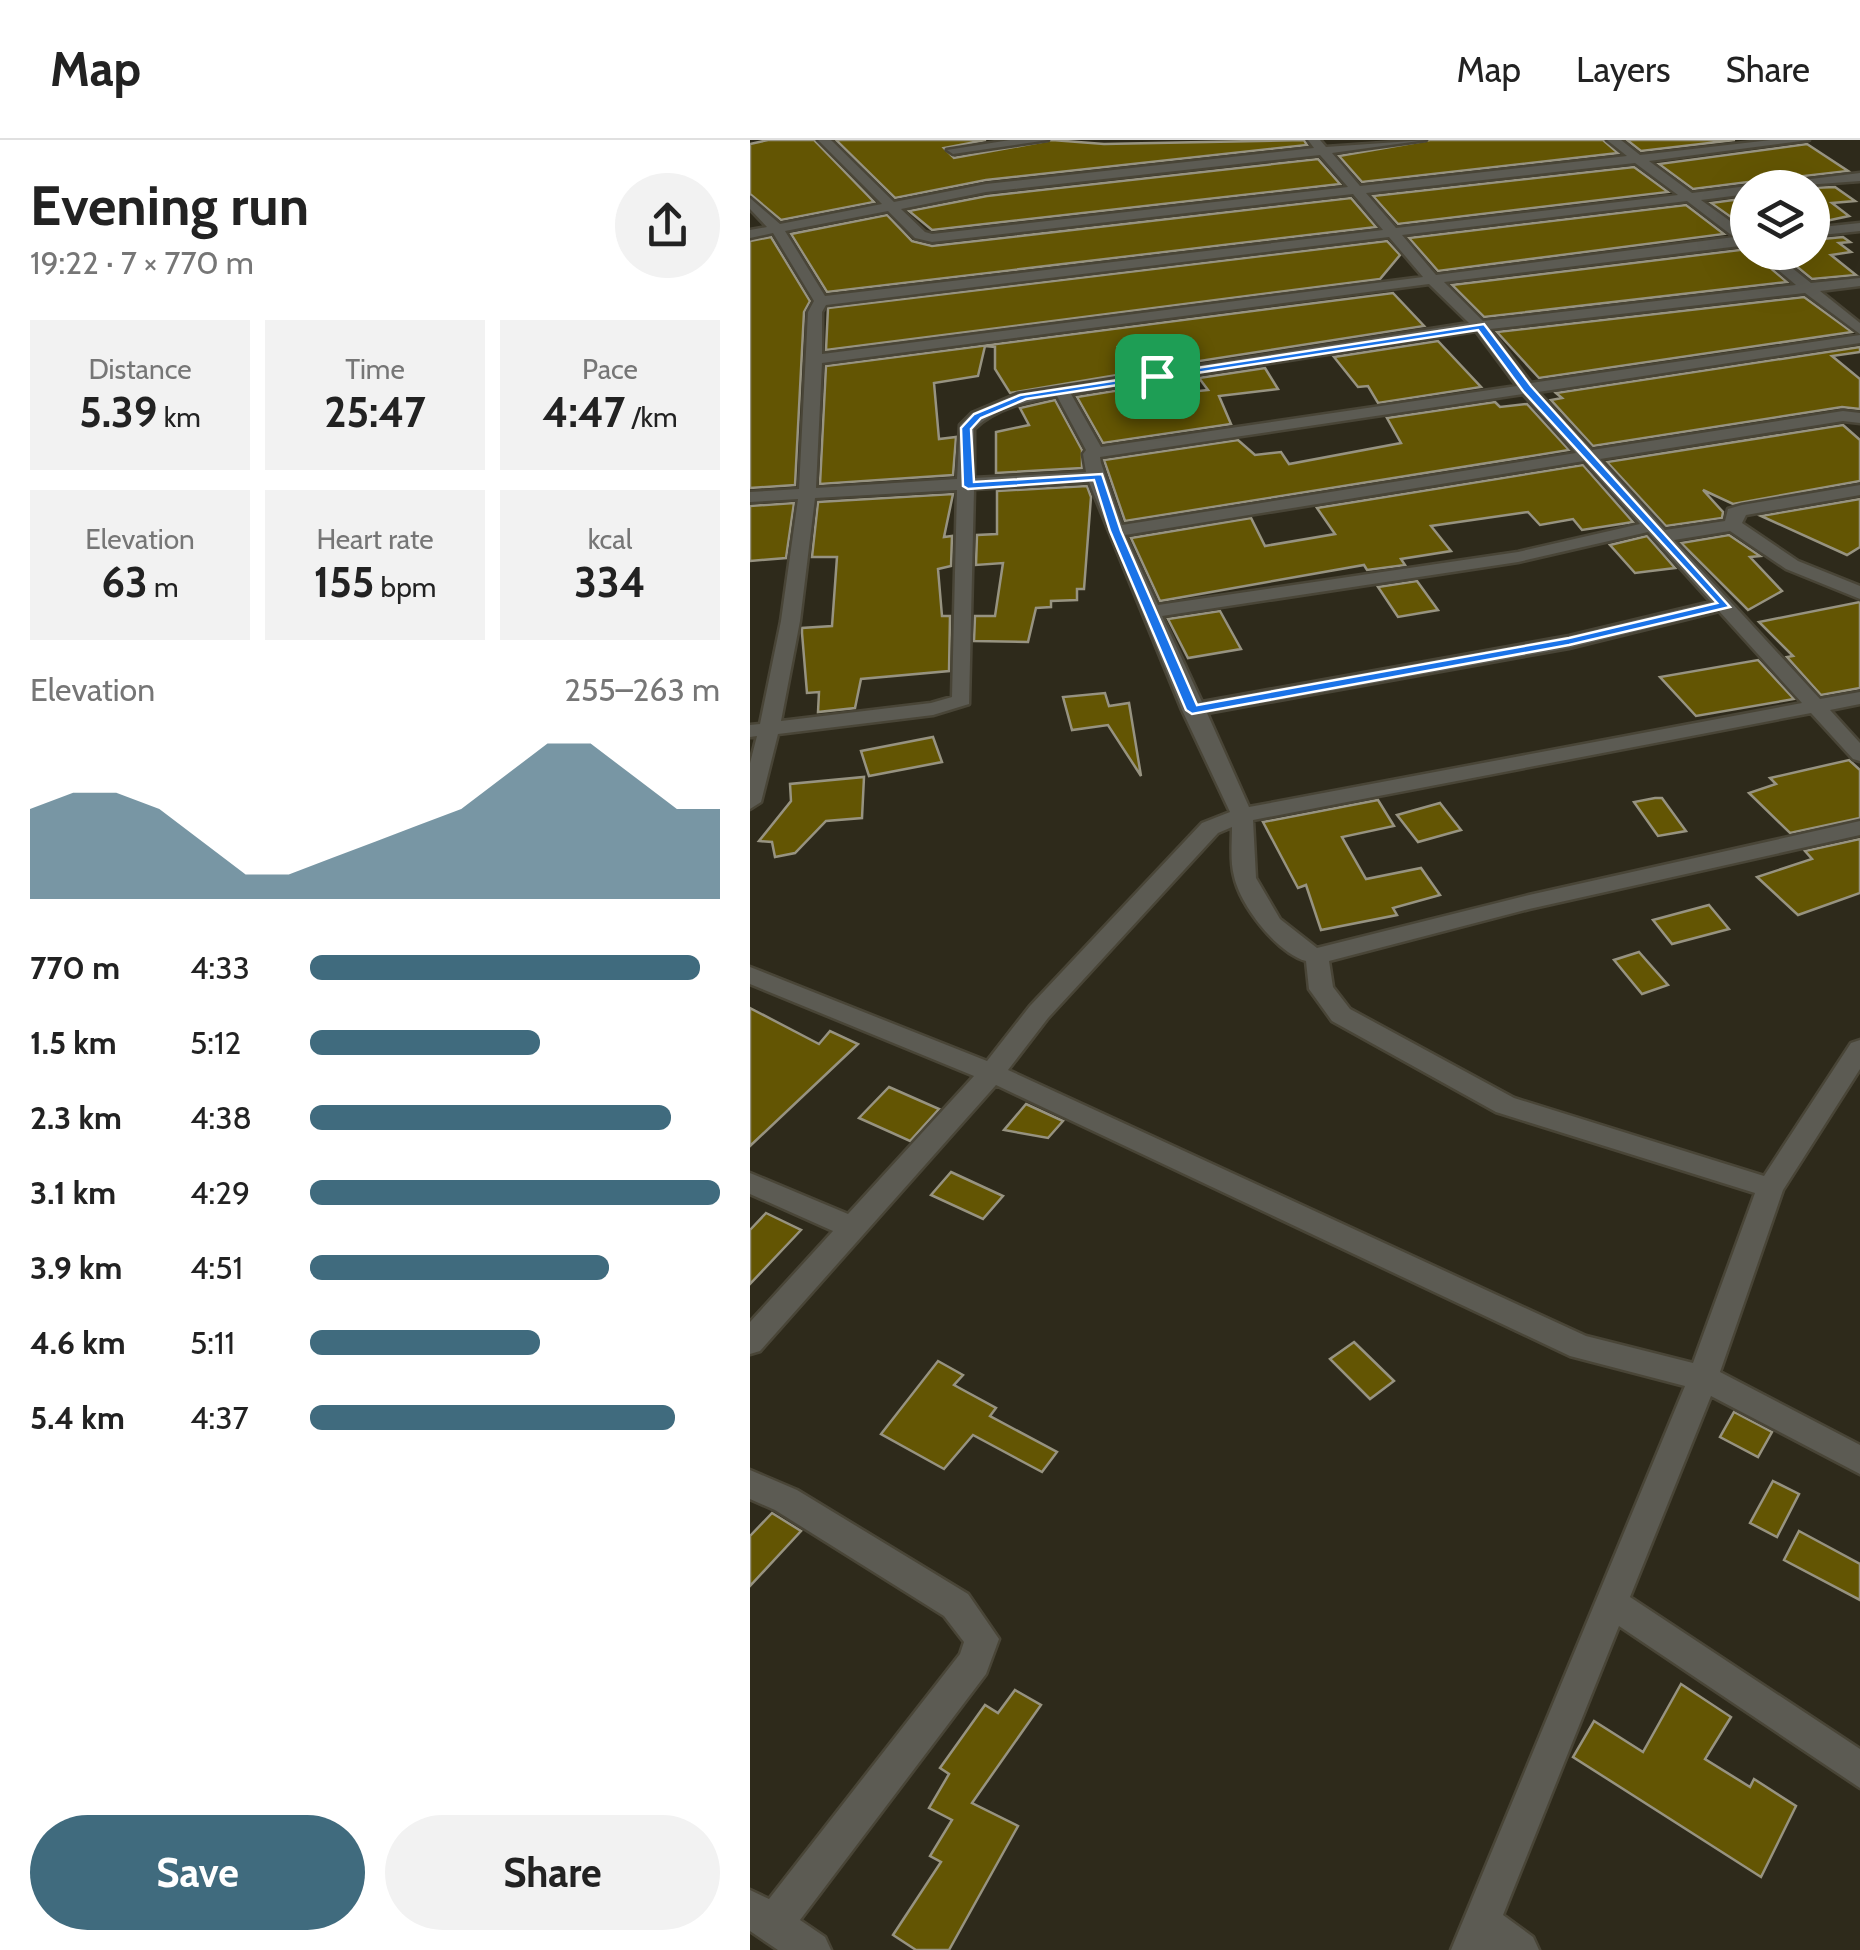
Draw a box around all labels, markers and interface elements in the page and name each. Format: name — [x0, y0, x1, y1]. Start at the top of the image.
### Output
text: Map — [50, 40, 141, 98]
text: Map — [1457, 48, 1521, 91]
text: Layers — [1576, 48, 1670, 91]
text: Share — [1725, 48, 1810, 91]
map controls — [1730, 170, 1830, 270]
button: layers — [1730, 170, 1830, 270]
text: Evening run — [30, 172, 309, 239]
button: share — [615, 173, 720, 278]
text: 19:22 · 7 × 770 m — [30, 243, 254, 282]
pin — [1115, 334, 1200, 419]
icon: arrive — [1130, 349, 1185, 404]
text: Distance — [88, 352, 192, 386]
text: Time — [345, 352, 405, 386]
text: Pace — [582, 352, 638, 386]
text: 5.39 — [79, 386, 157, 438]
text: 25:47 — [324, 386, 426, 438]
text: 4:47 — [542, 386, 625, 438]
text: km — [157, 400, 201, 434]
text: /km — [625, 400, 678, 434]
text: Elevation — [85, 522, 195, 556]
text: Heart rate — [316, 522, 434, 556]
text: kcal — [588, 522, 632, 556]
text: 63 — [101, 556, 148, 608]
text: 155 — [314, 556, 374, 608]
text: 334 — [574, 556, 646, 608]
text: m — [148, 570, 179, 604]
text: bpm — [374, 570, 436, 604]
text: Elevation — [30, 670, 155, 709]
text: 255–263 m — [564, 670, 720, 709]
text: 770 m — [30, 948, 120, 987]
text: 4:33 — [190, 948, 250, 987]
text: 1.5 km — [30, 1023, 117, 1062]
text: 5:12 — [190, 1023, 241, 1062]
text: 2.3 km — [30, 1098, 122, 1137]
text: 4:38 — [190, 1098, 252, 1137]
text: 3.1 km — [30, 1173, 116, 1212]
text: 4:29 — [190, 1173, 250, 1212]
text: 3.9 km — [30, 1248, 122, 1287]
text: 4:51 — [190, 1248, 243, 1287]
text: 4.6 km — [30, 1323, 126, 1362]
text: 5:11 — [190, 1323, 235, 1362]
text: 5.4 km — [30, 1398, 125, 1437]
text: 4:37 — [190, 1398, 249, 1437]
button: Save — [30, 1815, 365, 1930]
button: Share — [385, 1815, 720, 1930]

